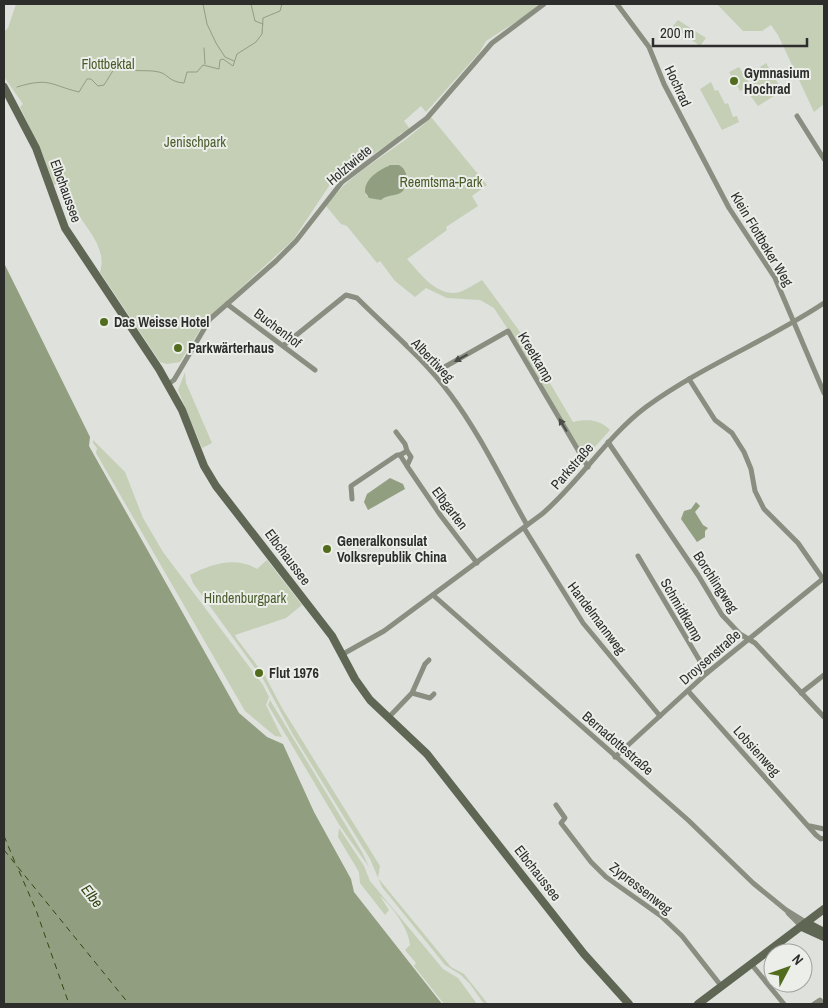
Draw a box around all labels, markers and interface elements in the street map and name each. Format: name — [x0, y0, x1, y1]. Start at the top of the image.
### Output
scale bar — [653, 15, 807, 47]
text: 200 m — [660, 22, 694, 43]
park label: Flottbektal — [82, 55, 134, 73]
street label: Hochrad — [661, 63, 695, 109]
place label: Gymnasium Hochrad — [744, 64, 810, 98]
marker: Gymnasium Hochrad — [728, 75, 740, 87]
park label: Jenischpark — [164, 133, 226, 151]
street label: Holztwiete — [323, 141, 375, 189]
street label: Elbchaussee — [46, 157, 86, 225]
park label: Reemtsma-Park — [400, 173, 483, 191]
street label: Klein Flottbeker Weg — [727, 188, 798, 290]
street label: Buchenhof — [251, 304, 306, 352]
place label: Das Weisse Hotel — [114, 313, 210, 331]
marker: Das Weisse Hotel — [98, 316, 110, 328]
street label: Kreetkamp — [514, 329, 558, 385]
street label: Albertiweg — [407, 334, 459, 386]
place label: Parkwärterhaus — [188, 339, 274, 357]
marker: Parkwärterhaus — [172, 342, 184, 354]
one-way arrow — [453, 354, 468, 362]
one-way arrow — [558, 418, 567, 431]
street label: Parkstraße — [547, 439, 597, 493]
street label: Elbgarten — [428, 483, 472, 533]
street label: Elbchaussee — [261, 525, 315, 589]
place label: Generalkonsulat Volksrepublik China — [337, 532, 447, 566]
marker: Generalkonsulat Volksrepublik China — [321, 543, 333, 555]
street label: Borchlingweg — [690, 548, 743, 617]
street label: Schmidtkamp — [657, 575, 707, 645]
street label: Handelmannweg — [564, 578, 630, 658]
park label: Hindenburgpark — [204, 589, 286, 607]
street label: Droysenstraße — [676, 626, 744, 688]
place label: Flut 1976 — [269, 664, 319, 682]
marker: Flut 1976 — [253, 667, 265, 679]
street label: Bernadottestraße — [579, 707, 657, 779]
street label: Lobsienweg — [730, 722, 785, 780]
street label: Elbchaussee — [511, 842, 565, 904]
street label: Zypressenweg — [606, 858, 676, 918]
water label: Elbe — [77, 880, 108, 912]
north arrow — [763, 943, 813, 993]
text: N — [788, 950, 807, 969]

